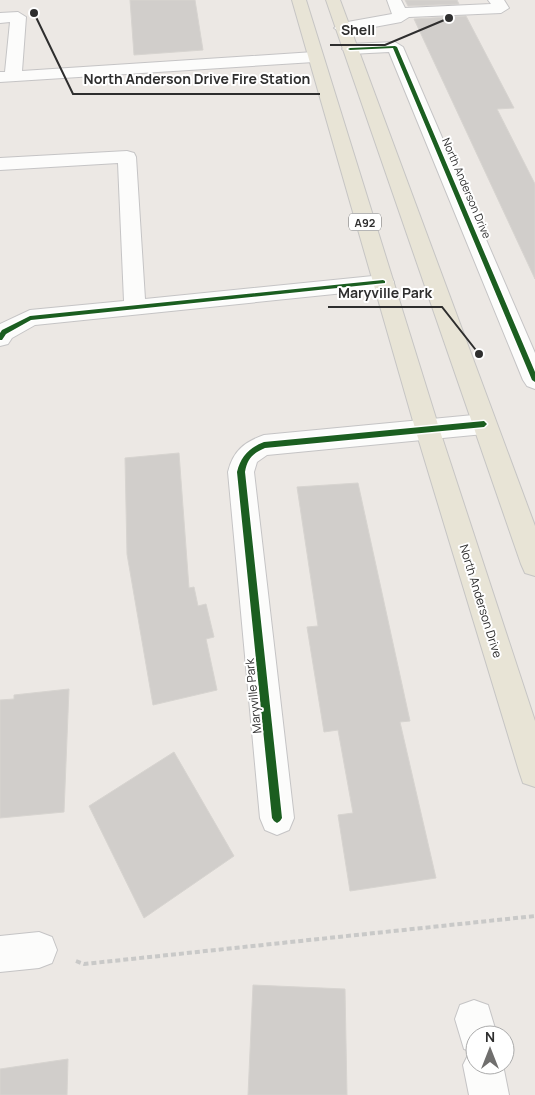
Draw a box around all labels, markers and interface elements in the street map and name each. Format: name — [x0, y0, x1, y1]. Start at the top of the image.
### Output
callout: Shell — [330, 16, 385, 45]
text: Shell — [341, 20, 375, 39]
callout: North Anderson Drive Fire Station — [73, 65, 320, 94]
text: North Anderson Drive Fire Station — [84, 69, 310, 88]
street label: North Anderson Drive — [439, 135, 495, 241]
road number: A92 — [349, 213, 381, 230]
callout: Maryville Park — [328, 278, 442, 307]
text: Maryville Park — [338, 283, 432, 302]
street label: North Anderson Drive — [456, 542, 506, 660]
street label: Maryville Park — [241, 657, 265, 734]
north arrow — [465, 1025, 515, 1075]
text: N — [485, 1027, 495, 1046]

